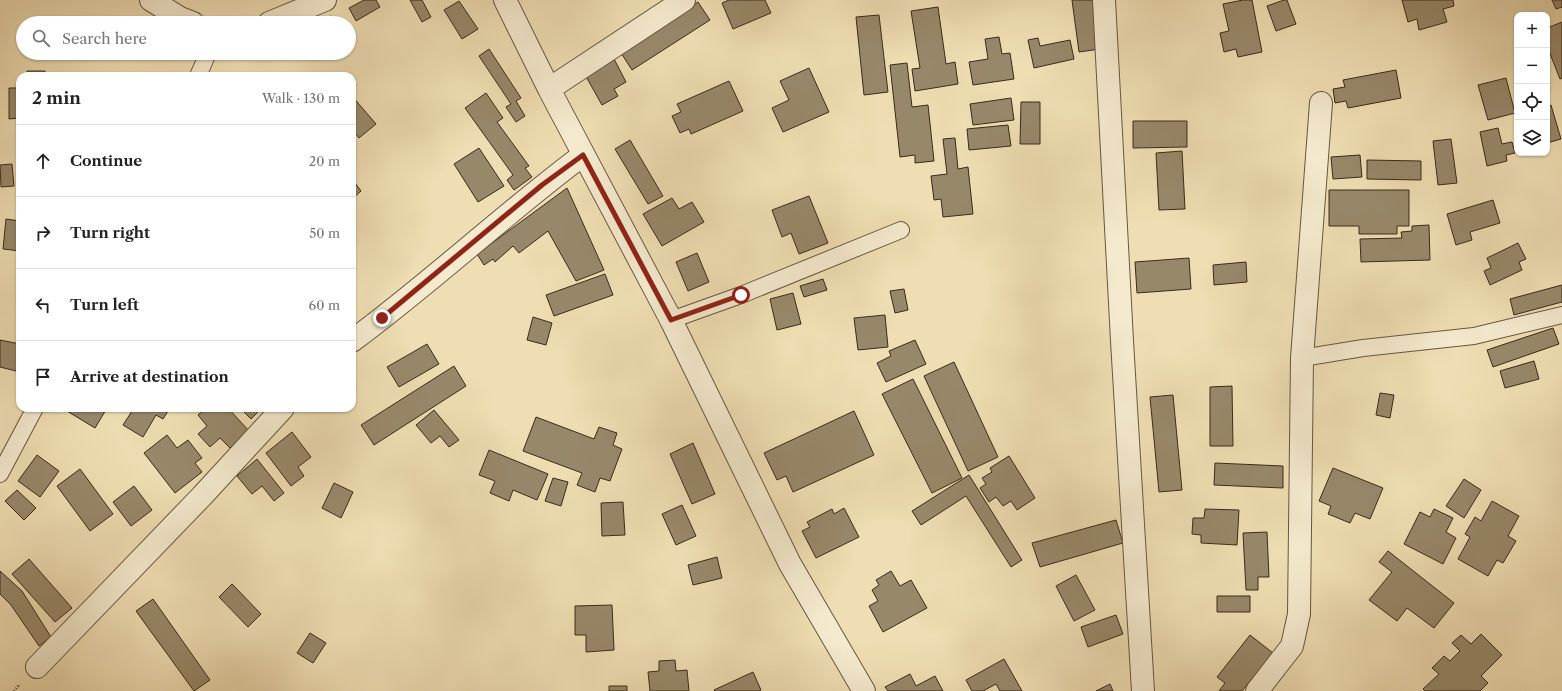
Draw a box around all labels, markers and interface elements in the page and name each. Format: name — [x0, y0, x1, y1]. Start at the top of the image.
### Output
map controls — [1514, 12, 1550, 156]
button: + — [1514, 12, 1550, 48]
search box — [16, 16, 356, 60]
icon: search — [30, 27, 52, 49]
text: Search here — [62, 29, 147, 48]
button: − — [1514, 48, 1550, 84]
button: locate — [1514, 84, 1550, 120]
text: 2 min — [32, 88, 81, 108]
text: Walk · 130 m — [262, 90, 340, 106]
button: layers — [1514, 120, 1550, 156]
icon: ahead — [32, 150, 54, 172]
text: Continue — [70, 151, 142, 170]
text: 20 m — [309, 153, 340, 169]
icon: right — [32, 222, 54, 244]
text: Turn right — [70, 223, 150, 242]
text: 50 m — [309, 225, 340, 241]
route start — [732, 286, 750, 304]
icon: left — [32, 294, 54, 316]
text: Turn left — [70, 295, 139, 314]
text: 60 m — [309, 297, 340, 313]
route end — [373, 309, 391, 327]
icon: arrive — [32, 366, 54, 388]
text: Arrive at destination — [70, 367, 229, 386]

